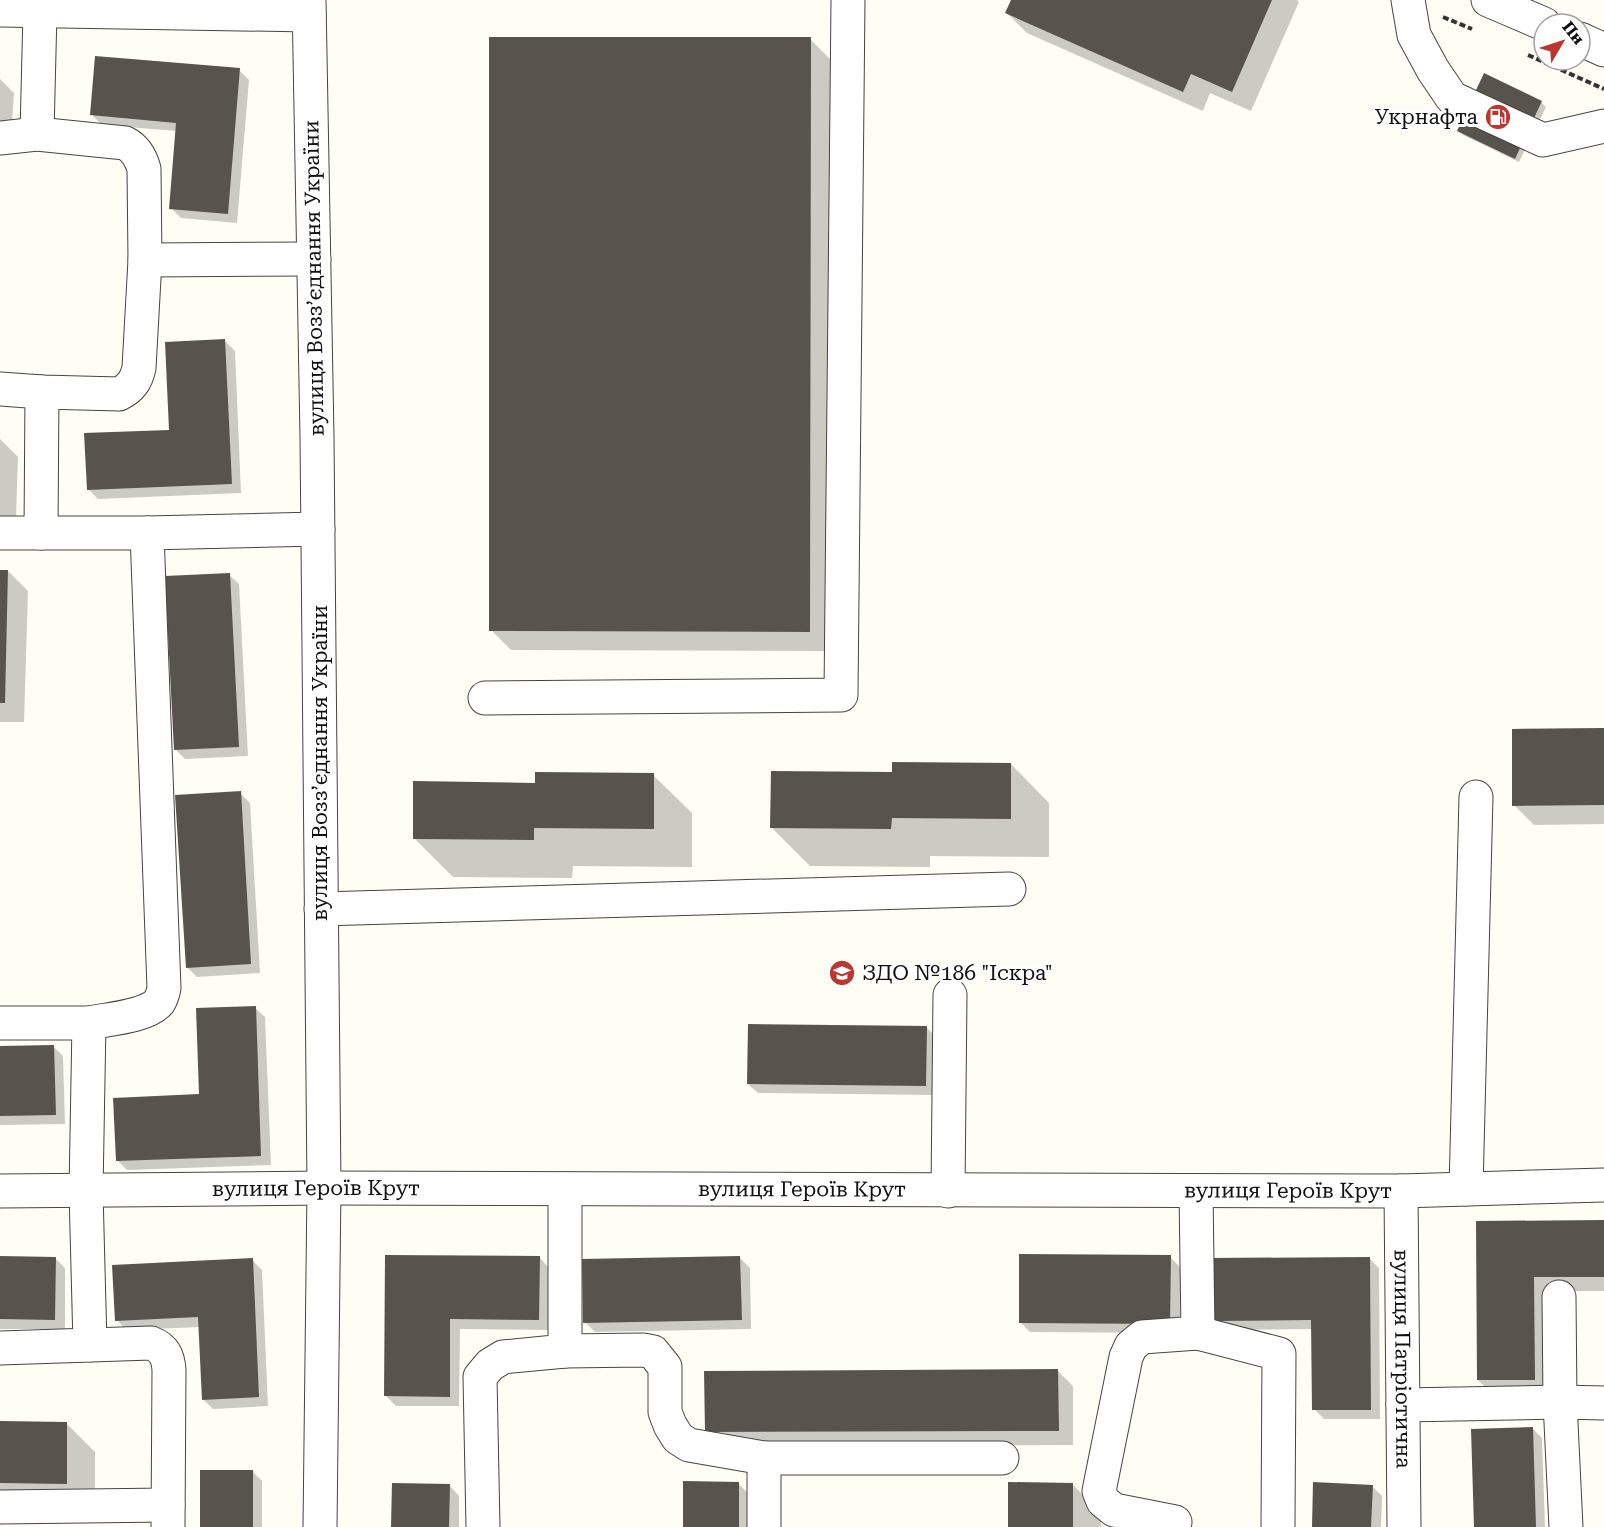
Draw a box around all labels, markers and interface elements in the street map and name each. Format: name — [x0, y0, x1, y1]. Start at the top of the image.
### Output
north arrow — [1532, 12, 1592, 72]
text: Пн — [1558, 18, 1588, 48]
fuel station icon: Укрнафта — [1483, 102, 1513, 132]
place label: Укрнафта — [1375, 105, 1479, 129]
street label: вулиця Воззʼєднання України — [299, 120, 329, 436]
street label: вулиця Воззʼєднання України — [308, 605, 332, 921]
school or university icon: ЗДО №186 "Іскра" — [827, 958, 857, 988]
place label: ЗДО №186 "Іскра" — [862, 961, 1053, 985]
street label: вулиця Героїв Крут — [212, 1176, 420, 1201]
street label: вулиця Героїв Крут — [698, 1177, 906, 1202]
street label: вулиця Героїв Крут — [1184, 1178, 1392, 1203]
street label: вулиця Патріотична — [1390, 1249, 1415, 1469]

